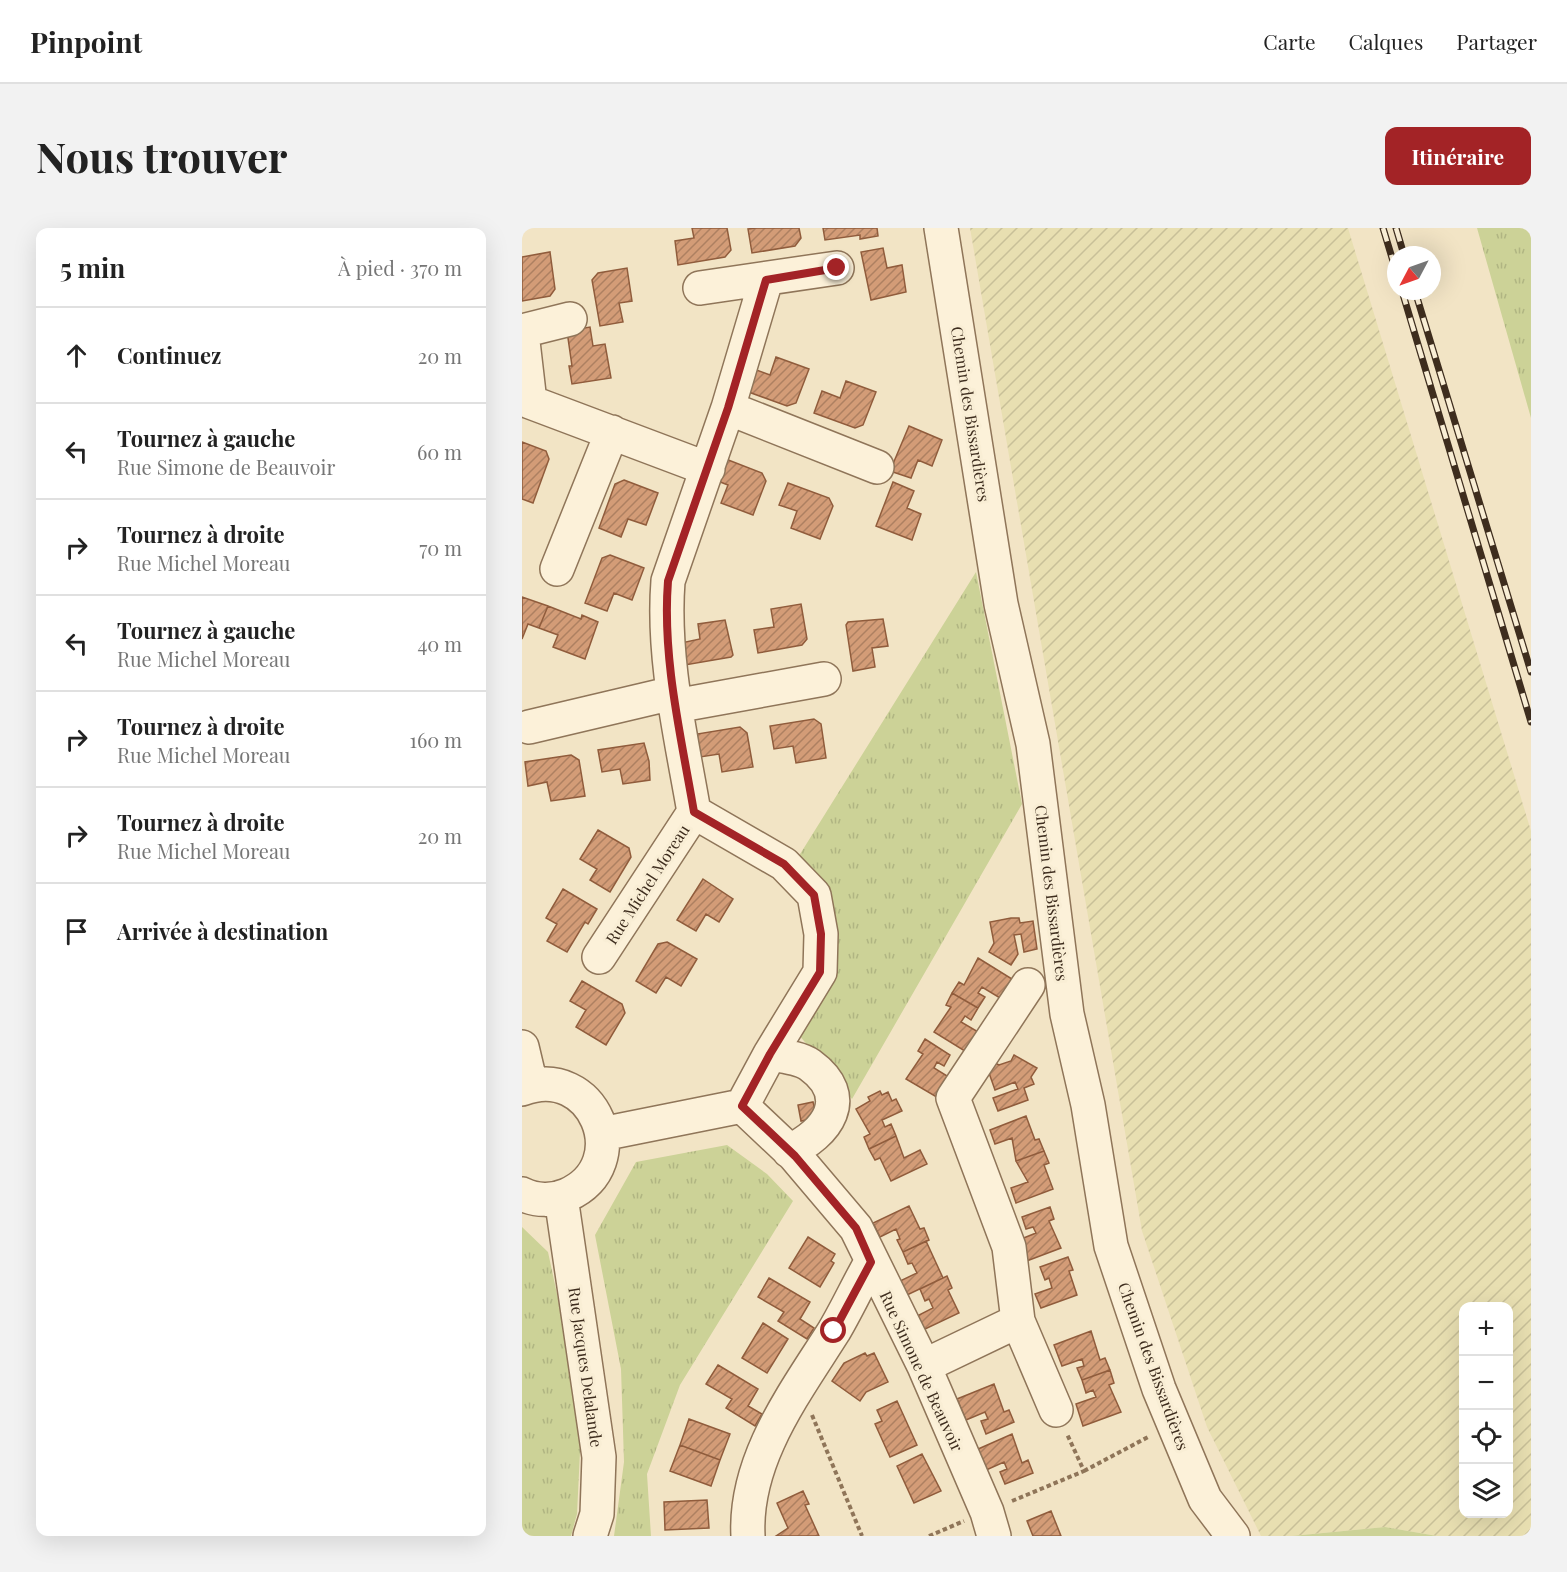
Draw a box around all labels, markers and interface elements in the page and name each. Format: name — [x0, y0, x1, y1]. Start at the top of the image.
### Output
text: Pinpoint — [30, 23, 142, 60]
text: Carte — [1263, 27, 1316, 55]
text: Calques — [1349, 27, 1423, 55]
text: Partager — [1456, 27, 1537, 55]
button: Itinéraire — [1385, 127, 1531, 185]
text: Nous trouver — [36, 128, 287, 184]
north arrow — [1387, 246, 1441, 300]
text: 5 min — [60, 250, 125, 285]
text: À pied · 370 m — [338, 254, 462, 281]
route end — [823, 254, 849, 280]
street label: Chemin des Bissardières — [947, 325, 995, 503]
icon: ahead — [60, 339, 93, 372]
text: Continuez — [117, 340, 221, 370]
text: 20 m — [418, 342, 462, 369]
text: Tournez à gauche — [117, 423, 295, 453]
icon: left — [60, 435, 93, 468]
text: 60 m — [417, 438, 462, 465]
text: Rue Simone de Beauvoir — [117, 453, 335, 480]
text: Tournez à droite — [117, 519, 285, 549]
icon: right — [60, 531, 93, 564]
text: 70 m — [419, 534, 462, 561]
text: Rue Michel Moreau — [117, 549, 290, 576]
text: Tournez à gauche — [117, 615, 295, 645]
icon: left — [60, 627, 93, 660]
text: 40 m — [417, 630, 462, 657]
text: Rue Michel Moreau — [117, 645, 290, 672]
text: Tournez à droite — [117, 711, 285, 741]
icon: right — [60, 723, 93, 756]
text: 160 m — [410, 726, 462, 753]
text: Rue Michel Moreau — [117, 741, 290, 768]
street label: Chemin des Bissardières — [1031, 804, 1073, 982]
text: Tournez à droite — [117, 807, 285, 837]
icon: right — [60, 819, 93, 852]
street label: Rue Michel Moreau — [600, 820, 694, 948]
text: 20 m — [418, 822, 462, 849]
text: Rue Michel Moreau — [117, 837, 290, 864]
icon: arrive — [60, 915, 93, 948]
text: Arrivée à destination — [117, 916, 328, 946]
street label: Chemin des Bissardières — [1114, 1279, 1194, 1453]
street label: Rue Jacques Delalande — [564, 1286, 608, 1448]
street label: Rue Simone de Beauvoir — [876, 1287, 968, 1455]
map controls — [1459, 1302, 1513, 1518]
button: + — [1459, 1302, 1513, 1356]
route start — [820, 1317, 846, 1343]
button: − — [1459, 1356, 1513, 1410]
button: locate — [1459, 1410, 1513, 1464]
button: layers — [1459, 1464, 1513, 1518]

